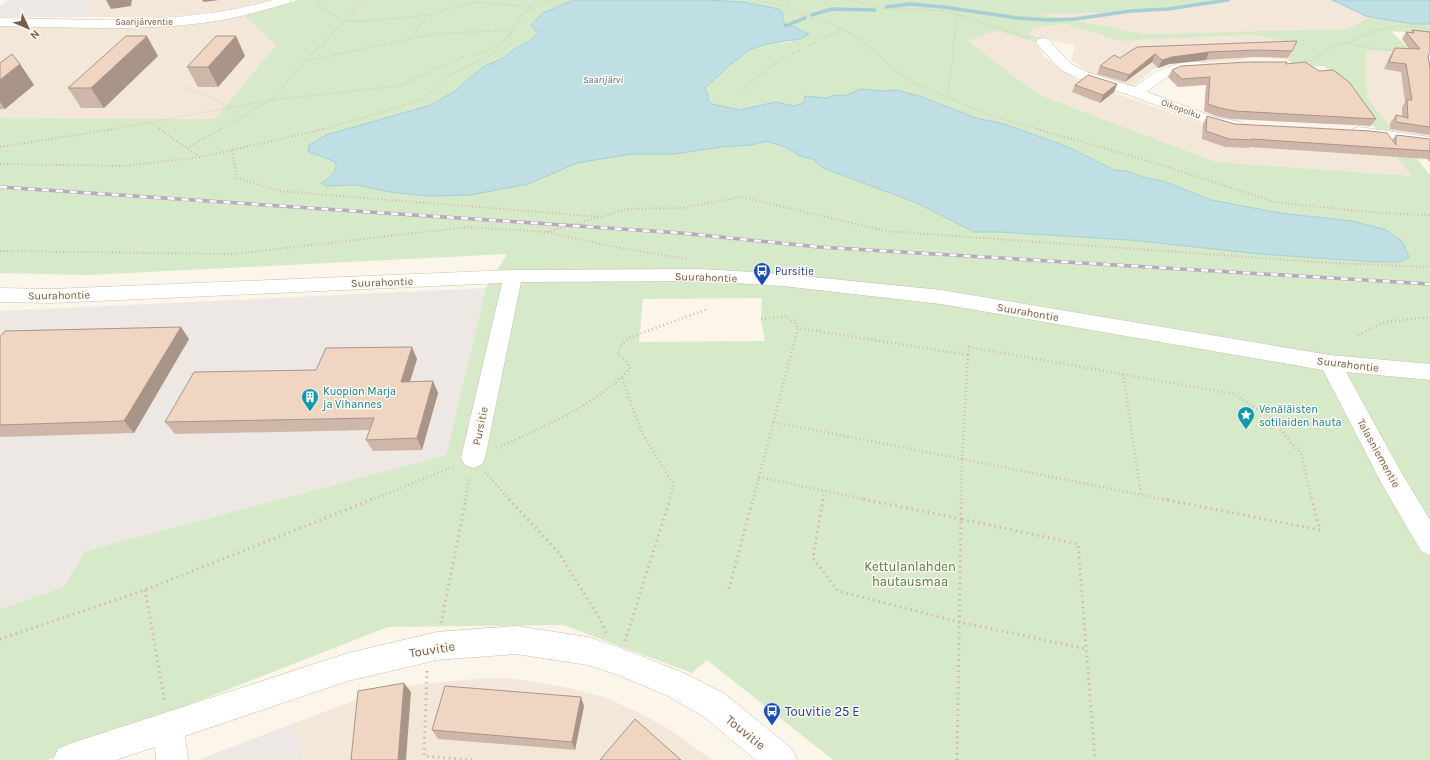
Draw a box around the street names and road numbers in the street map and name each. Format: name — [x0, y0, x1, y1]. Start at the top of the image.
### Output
street label: Saarijärventie — [115, 17, 173, 27]
street label: Oikopolku — [1160, 97, 1202, 121]
street label: Suurahontie — [675, 270, 738, 285]
street label: Suurahontie — [351, 275, 414, 290]
street label: Suurahontie — [28, 288, 91, 303]
street label: Suurahontie — [996, 301, 1060, 324]
street label: Suurahontie — [1316, 354, 1380, 375]
street label: Pursitie — [470, 405, 491, 446]
street label: Talasniementie — [1354, 417, 1403, 490]
street label: Touvitie — [408, 638, 456, 661]
street label: Touvitie — [723, 712, 769, 753]

